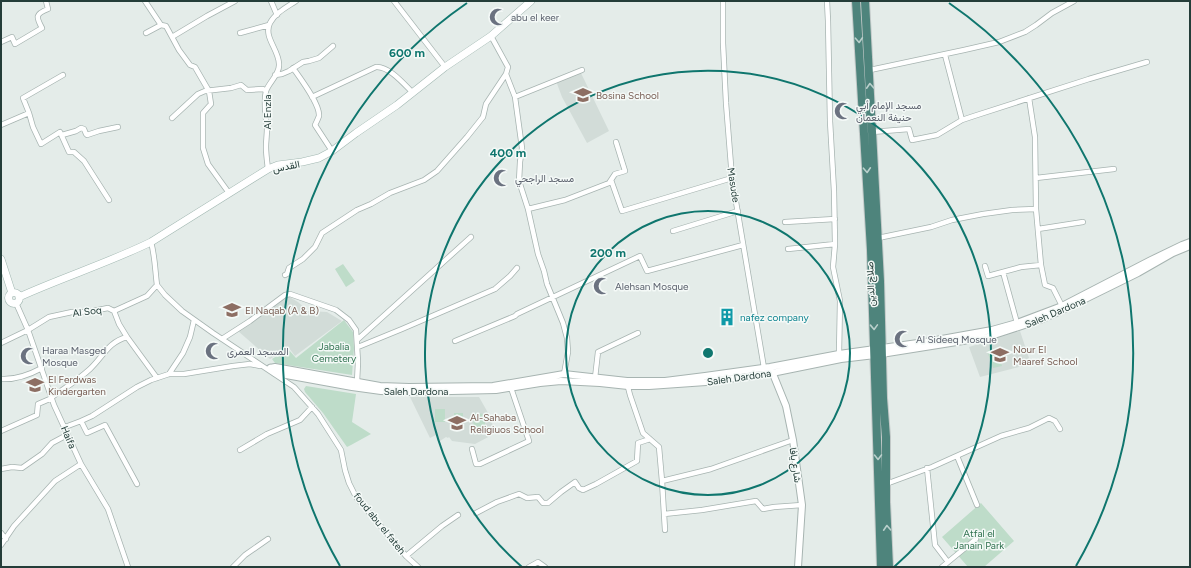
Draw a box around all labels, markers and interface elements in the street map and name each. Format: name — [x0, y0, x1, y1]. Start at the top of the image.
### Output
mosque icon: abu el keer — [488, 7, 508, 27]
place label: abu el keer — [511, 11, 560, 24]
one-way arrow — [854, 37, 863, 43]
text: 600 m — [389, 46, 425, 60]
one-way arrow — [866, 83, 875, 89]
school or university icon: Bosina School — [573, 85, 593, 105]
place label: Bosina School — [596, 89, 659, 102]
street label: Al Enzla — [261, 94, 274, 130]
place label: مسجد الإمام أبي حنيفة النعمان — [856, 99, 921, 124]
mosque icon: مسجد الإمام أبي حنيفة النعمان — [833, 101, 853, 121]
text: 400 m — [490, 146, 526, 160]
street label: القدس — [271, 158, 301, 175]
street label: Masude — [724, 167, 743, 204]
one-way arrow — [862, 167, 871, 173]
mosque icon: مسجد الراجحي — [492, 168, 512, 188]
place label: مسجد الراجحي — [515, 172, 574, 187]
text: 200 m — [590, 246, 626, 260]
street label: صلاح الدين — [863, 261, 878, 307]
mosque icon: Alehsan Mosque — [592, 276, 612, 296]
place label: Alehsan Mosque — [615, 280, 689, 293]
street label: Saleh Dardona — [1023, 294, 1087, 331]
school or university icon: El Naqab (A & B) — [222, 300, 242, 320]
street label: Al Soq — [72, 303, 103, 320]
place label: El Naqab (A & B) — [245, 304, 319, 317]
building icon: nafez company — [717, 307, 737, 327]
place label: nafez company — [740, 311, 809, 324]
one-way arrow — [870, 324, 879, 331]
mosque icon: Al Sideeq Mosque — [893, 329, 913, 349]
place label: Al Sideeq Mosque — [916, 333, 997, 346]
park label: Jabalia Cemetery — [312, 340, 357, 365]
mosque icon: المسجد العمرى — [204, 341, 224, 361]
place label: Nour El Maaref School — [1013, 343, 1078, 368]
place label: Haraa Masged Mosque — [42, 344, 106, 369]
place label: المسجد العمرى — [227, 345, 289, 358]
school or university icon: Nour El Maaref School — [990, 345, 1010, 365]
mosque icon: Haraa Masged Mosque — [19, 346, 39, 366]
centre of rings — [701, 346, 715, 360]
street label: Saleh Dardona — [706, 367, 772, 388]
place label: El Ferdwas Kindergarten — [48, 373, 106, 398]
school or university icon: El Ferdwas Kindergarten — [25, 375, 45, 395]
street label: Saleh Dardona — [384, 385, 448, 398]
place label: Al-Sahaba Religiuos School — [470, 411, 544, 436]
school or university icon: Al-Sahaba Religiuos School — [447, 413, 467, 433]
street label: Haifa — [58, 424, 79, 451]
street label: شارع يافا — [787, 447, 804, 484]
one-way arrow — [874, 454, 882, 460]
street label: foud abu el fateh — [351, 490, 409, 557]
one-way arrow — [883, 525, 891, 531]
park label: Atfal el Janain Park — [954, 527, 1004, 552]

